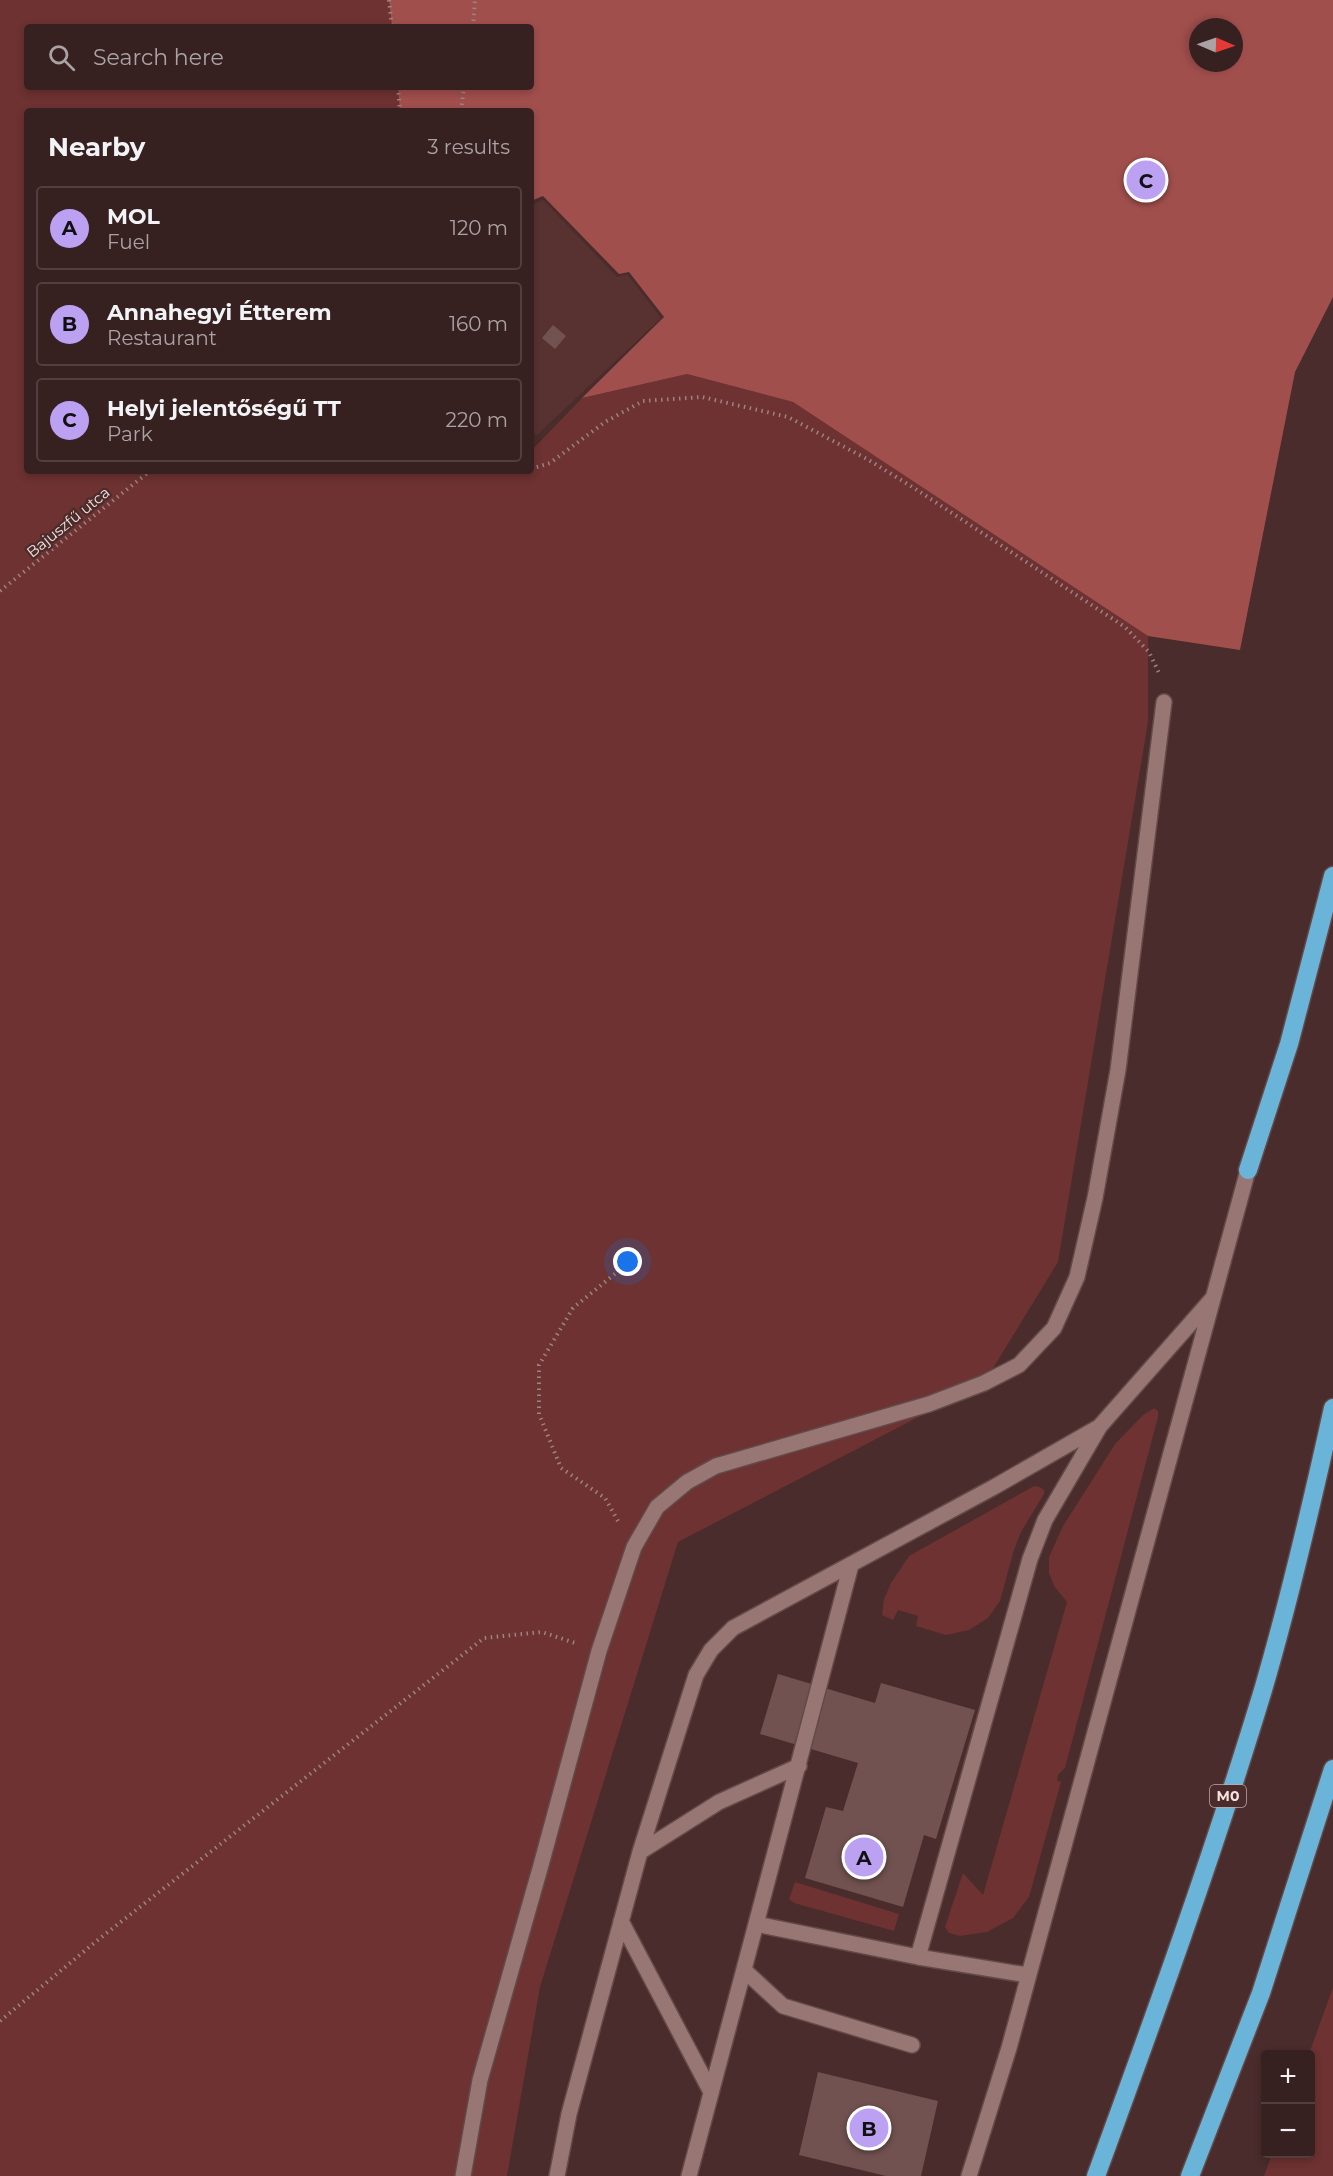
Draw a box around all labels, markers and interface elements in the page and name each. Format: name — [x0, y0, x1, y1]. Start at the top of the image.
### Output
north arrow — [1189, 18, 1243, 72]
search box — [24, 24, 534, 90]
icon: search — [45, 41, 78, 74]
text: Search here — [93, 44, 224, 71]
text: Nearby — [48, 131, 145, 163]
text: 3 results — [427, 135, 510, 159]
pin: C — [1126, 158, 1166, 202]
text: MOL — [107, 203, 160, 230]
text: A — [62, 216, 77, 240]
text: 120 m — [450, 216, 508, 240]
text: Fuel — [107, 230, 150, 254]
text: Annahegyi Étterem — [107, 299, 332, 326]
text: B — [62, 312, 77, 336]
text: 160 m — [449, 312, 508, 336]
text: Restaurant — [107, 326, 217, 350]
text: Helyi jelentőségű TT — [107, 395, 341, 422]
text: C — [62, 408, 77, 432]
text: 220 m — [446, 408, 508, 432]
text: Park — [107, 422, 153, 446]
street label: Bajuszfű utca — [23, 483, 113, 561]
your location — [613, 1247, 642, 1276]
road number: M0 — [1210, 1785, 1246, 1807]
pin: A — [844, 1834, 884, 1880]
map controls — [1261, 2050, 1315, 2158]
button: + — [1261, 2050, 1315, 2104]
button: − — [1261, 2104, 1315, 2158]
pin: B — [850, 2106, 888, 2150]

